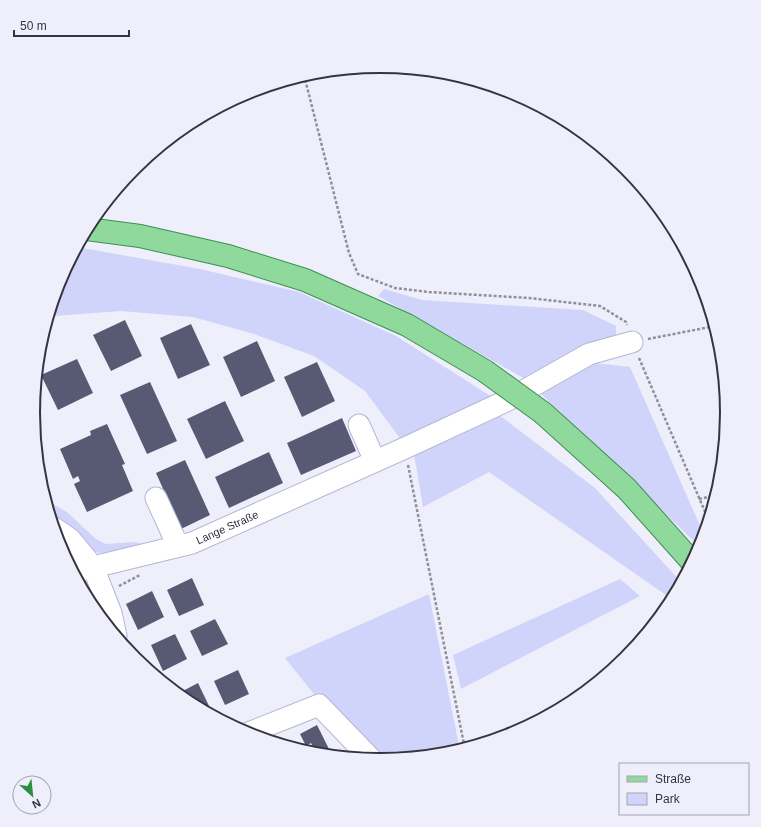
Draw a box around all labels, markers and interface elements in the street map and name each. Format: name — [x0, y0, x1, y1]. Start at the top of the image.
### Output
scale bar — [14, 12, 129, 38]
text: 50 m — [20, 19, 47, 33]
street label: Lange Straße — [194, 508, 260, 546]
legend — [619, 763, 749, 815]
text: Straße — [655, 772, 691, 786]
north arrow — [12, 775, 52, 815]
text: Park — [655, 792, 681, 806]
text: N — [30, 797, 43, 811]

